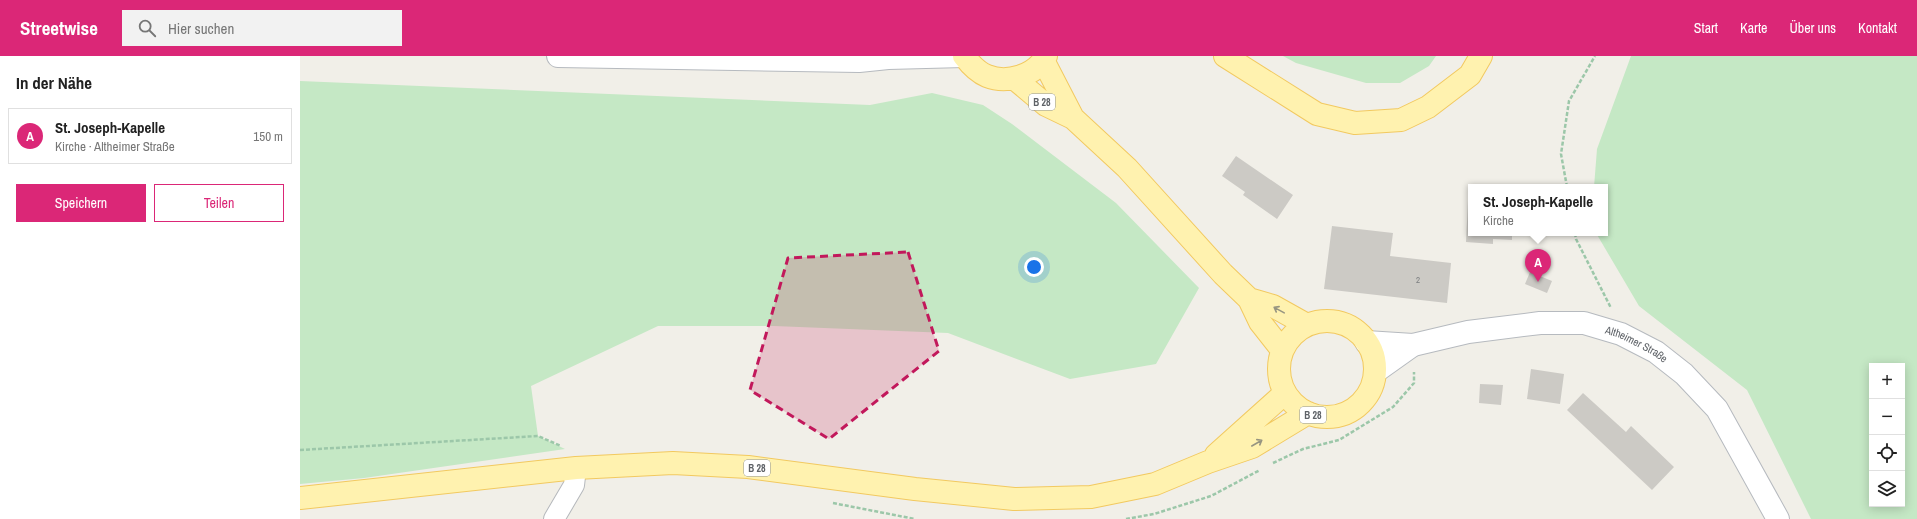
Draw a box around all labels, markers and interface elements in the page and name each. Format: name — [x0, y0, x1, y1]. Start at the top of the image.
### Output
search box — [122, 10, 402, 46]
text: Streetwise — [20, 15, 98, 41]
icon: search — [136, 17, 158, 39]
text: Hier suchen — [168, 18, 234, 39]
text: Start — [1694, 19, 1718, 37]
text: Karte — [1740, 19, 1767, 37]
text: Über uns — [1789, 19, 1836, 37]
text: Kontakt — [1858, 19, 1897, 37]
text: In der Nähe — [16, 71, 92, 94]
road number: B 28 — [1029, 94, 1055, 110]
text: St. Joseph-Kapelle — [55, 117, 165, 138]
text: A — [26, 128, 34, 145]
text: 150 m — [253, 128, 283, 145]
text: Kirche · Altheimer Straße — [55, 138, 175, 155]
button: Speichern — [16, 184, 146, 222]
button: Teilen — [154, 184, 284, 222]
popup — [1468, 184, 1608, 236]
text: St. Joseph-Kapelle — [1483, 191, 1593, 212]
text: Kirche — [1483, 212, 1514, 229]
pin: A — [1525, 249, 1551, 282]
your location — [1024, 257, 1044, 277]
house number: 2 — [1416, 274, 1420, 286]
one-way arrow — [1273, 305, 1285, 313]
street label: Altheimer Straße — [1603, 322, 1671, 366]
map controls — [1869, 363, 1905, 507]
button: + — [1869, 363, 1905, 399]
button: − — [1869, 399, 1905, 435]
road number: B 28 — [1300, 407, 1326, 423]
button: locate — [1869, 435, 1905, 471]
one-way arrow — [1251, 439, 1263, 447]
road number: B 28 — [744, 460, 770, 476]
button: layers — [1869, 471, 1905, 507]

